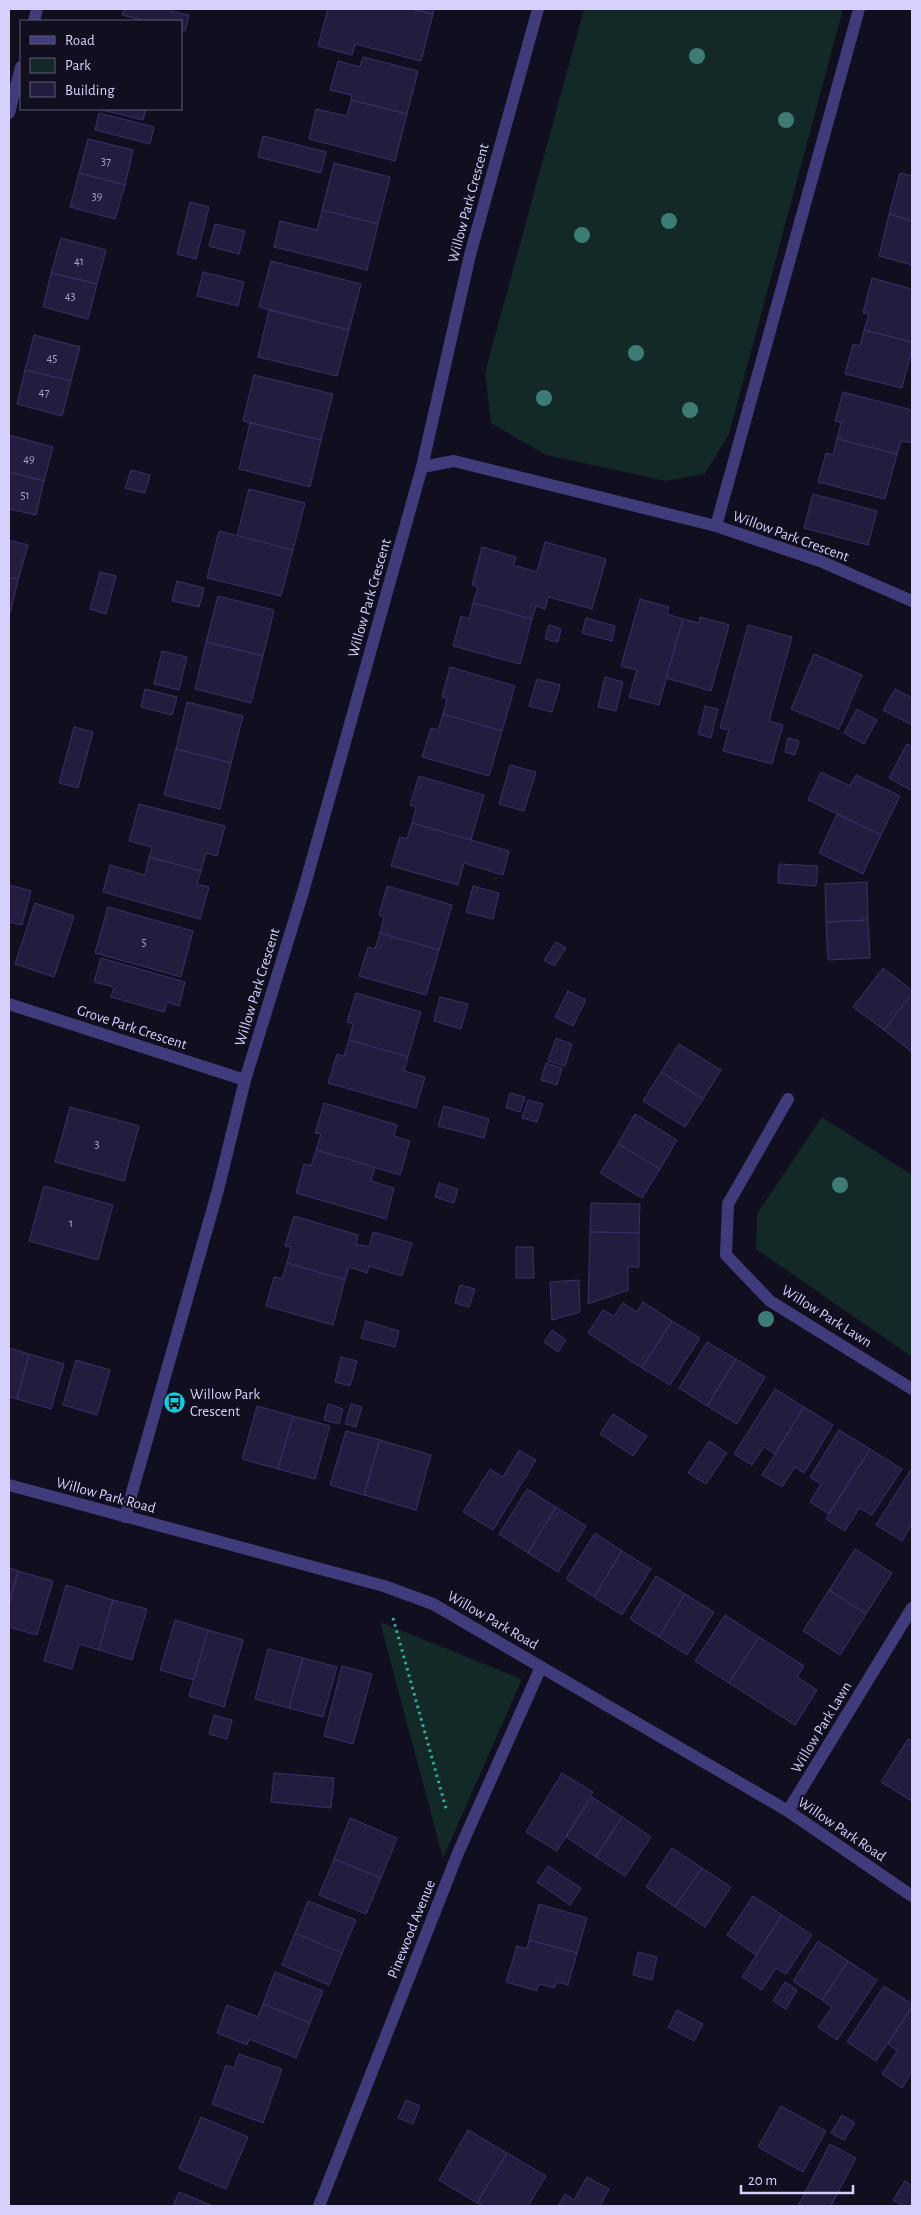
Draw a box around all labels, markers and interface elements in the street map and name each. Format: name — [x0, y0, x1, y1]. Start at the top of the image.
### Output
legend — [20, 20, 182, 110]
text: Road — [65, 33, 95, 48]
text: Park — [65, 58, 91, 73]
text: Building — [65, 83, 115, 98]
street label: Willow Park Crescent — [445, 142, 492, 264]
house number: 37 — [101, 155, 111, 167]
house number: 39 — [92, 190, 103, 202]
house number: 41 — [74, 255, 84, 267]
house number: 43 — [65, 290, 75, 302]
house number: 45 — [47, 352, 57, 364]
house number: 47 — [39, 386, 49, 398]
house number: 49 — [23, 453, 35, 465]
house number: 51 — [20, 489, 30, 501]
street label: Willow Park Crescent — [731, 508, 851, 565]
street label: Willow Park Crescent — [345, 537, 394, 659]
street label: Willow Park Crescent — [232, 926, 283, 1048]
house number: 5 — [141, 936, 147, 948]
street label: Grove Park Crescent — [75, 1003, 189, 1052]
house number: 3 — [95, 1138, 100, 1150]
house number: 1 — [69, 1217, 73, 1229]
street label: Willow Park Lawn — [779, 1283, 875, 1350]
place label: Willow Park Crescent — [190, 1387, 260, 1419]
bus stop icon: Willow Park Crescent — [162, 1391, 186, 1415]
street label: Willow Park Road — [54, 1475, 157, 1516]
street label: Willow Park Road — [445, 1588, 541, 1653]
street label: Willow Park Lawn — [788, 1679, 854, 1775]
street label: Willow Park Road — [795, 1795, 889, 1864]
street label: Pinewood Avenue — [385, 1878, 438, 1981]
scale bar — [741, 2162, 854, 2194]
text: 20 m — [748, 2173, 777, 2188]

